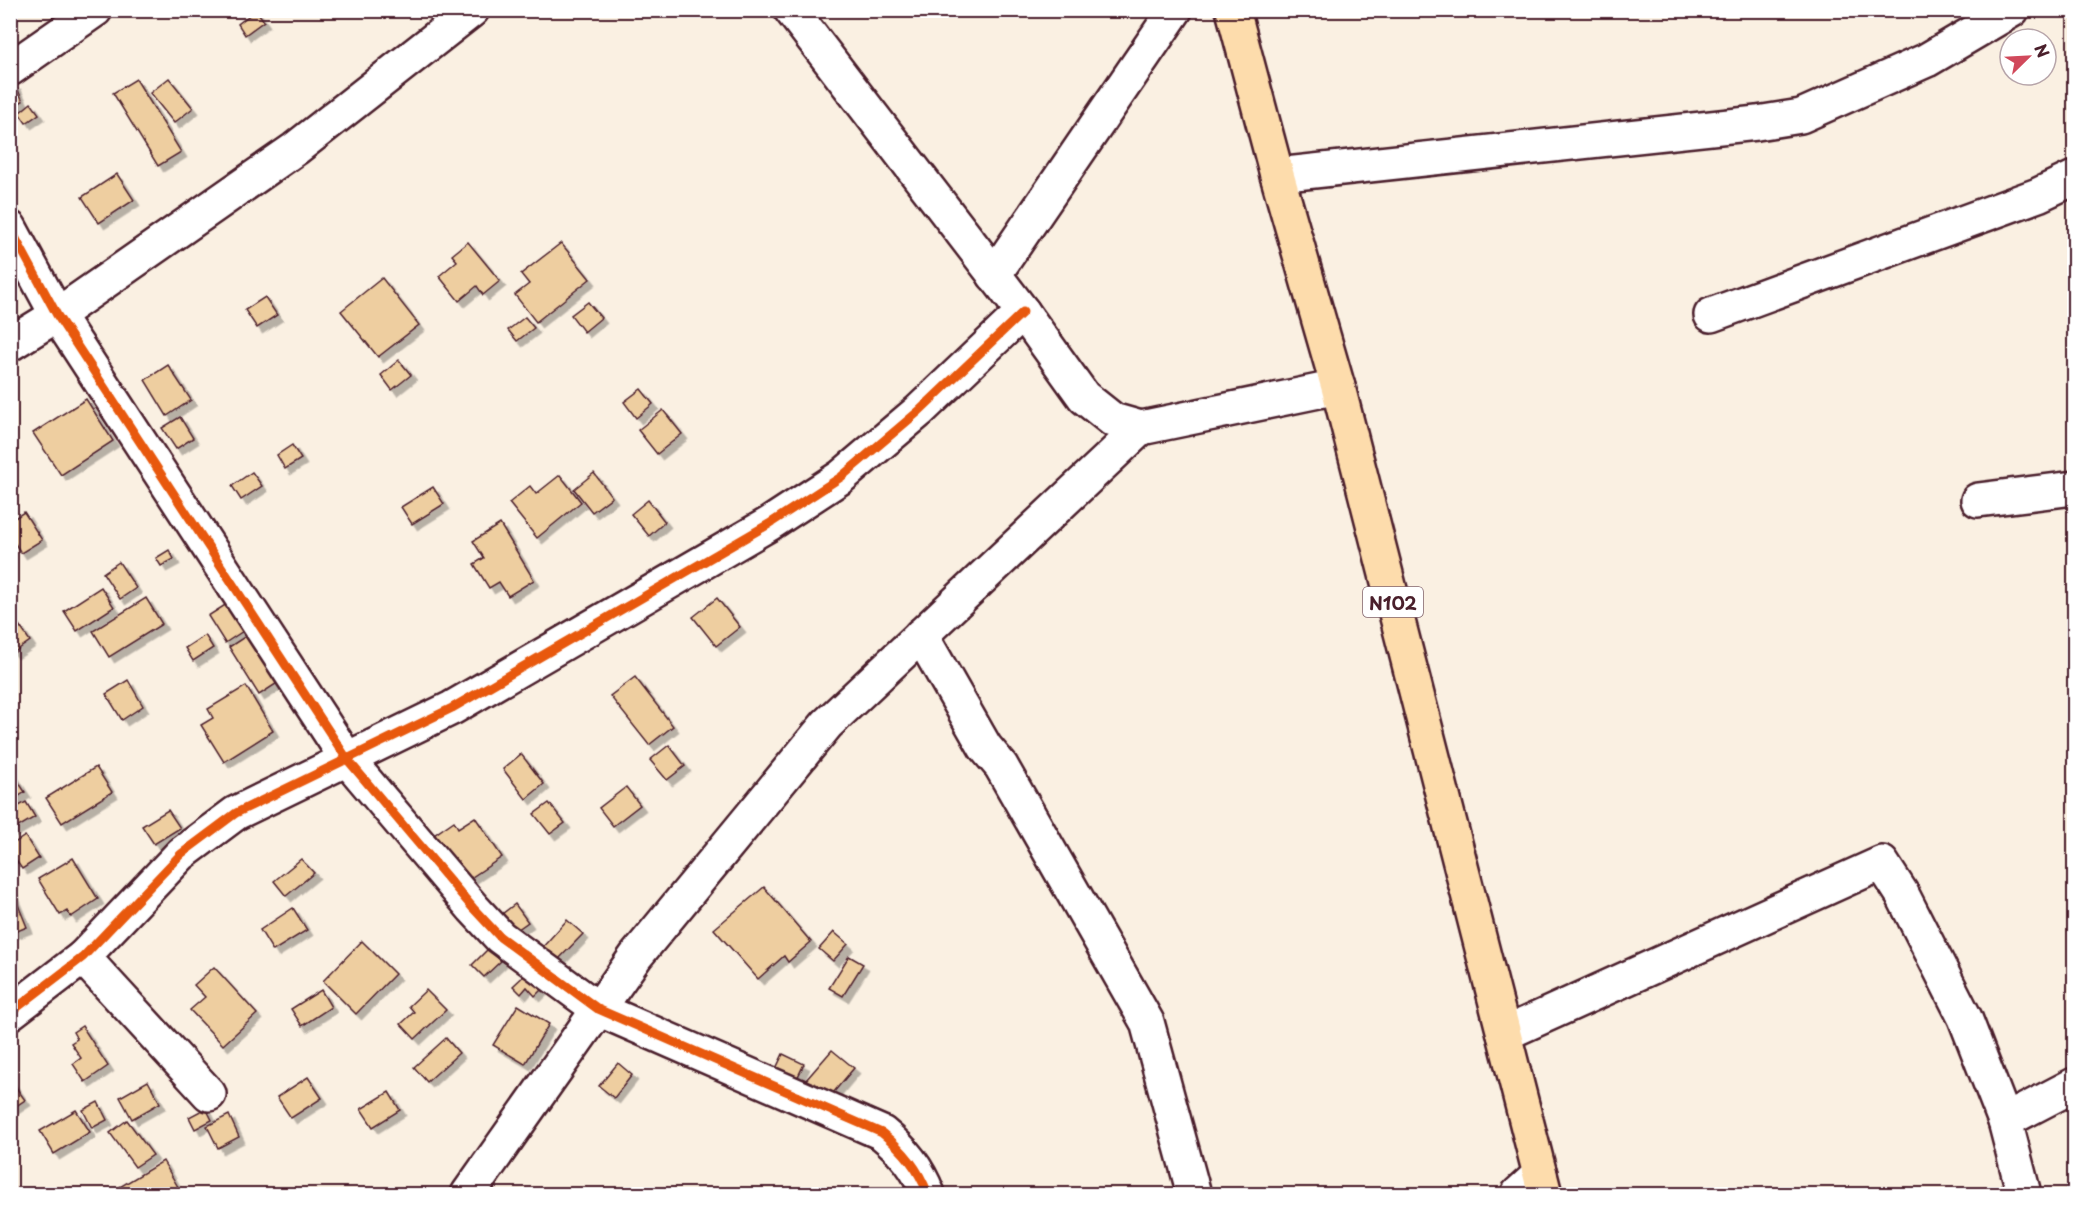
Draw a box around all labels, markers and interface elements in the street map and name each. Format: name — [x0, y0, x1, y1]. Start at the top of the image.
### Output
north arrow — [1998, 27, 2058, 87]
text: N — [2029, 40, 2056, 61]
road number: N102 — [1363, 587, 1423, 617]

